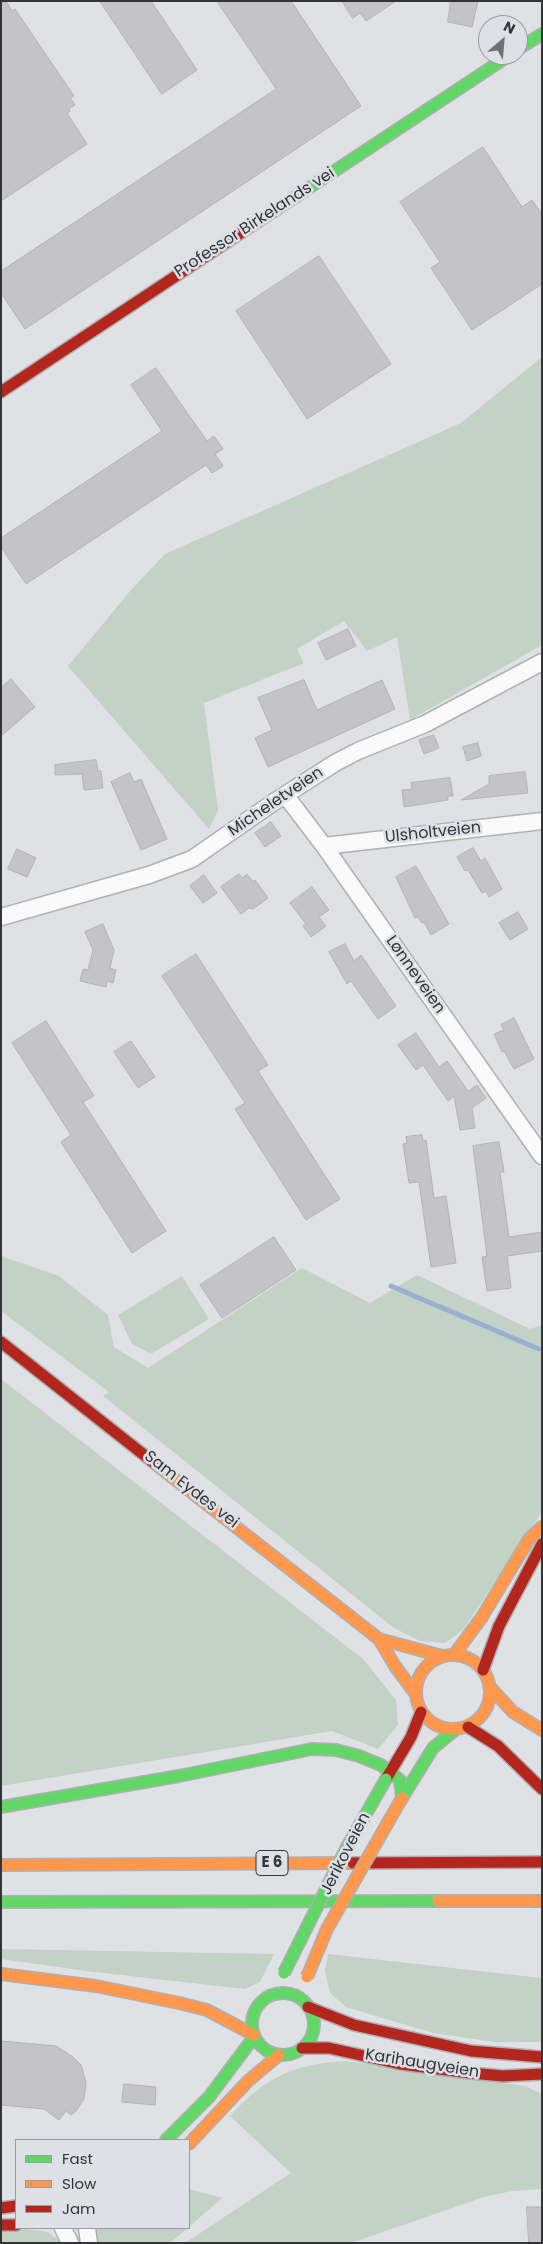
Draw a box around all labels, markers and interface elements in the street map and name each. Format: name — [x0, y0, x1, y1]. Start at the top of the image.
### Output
north arrow — [478, 15, 528, 65]
text: N — [500, 16, 519, 39]
street label: Professor Birkelands vei — [171, 164, 339, 282]
street label: Micheletveien — [225, 763, 327, 841]
street label: Ulsholtveien — [384, 818, 482, 848]
street label: Lønneveien — [381, 932, 449, 1018]
street label: Sam Eydes vei — [140, 1447, 242, 1533]
street label: Jerikoveien — [317, 1810, 375, 1898]
road number: E 6 — [256, 1850, 288, 1876]
street label: Karihaugveien — [364, 2045, 480, 2083]
legend — [15, 2139, 190, 2229]
text: Fast — [62, 2148, 93, 2169]
text: Slow — [62, 2173, 96, 2194]
text: Jam — [62, 2198, 96, 2219]

